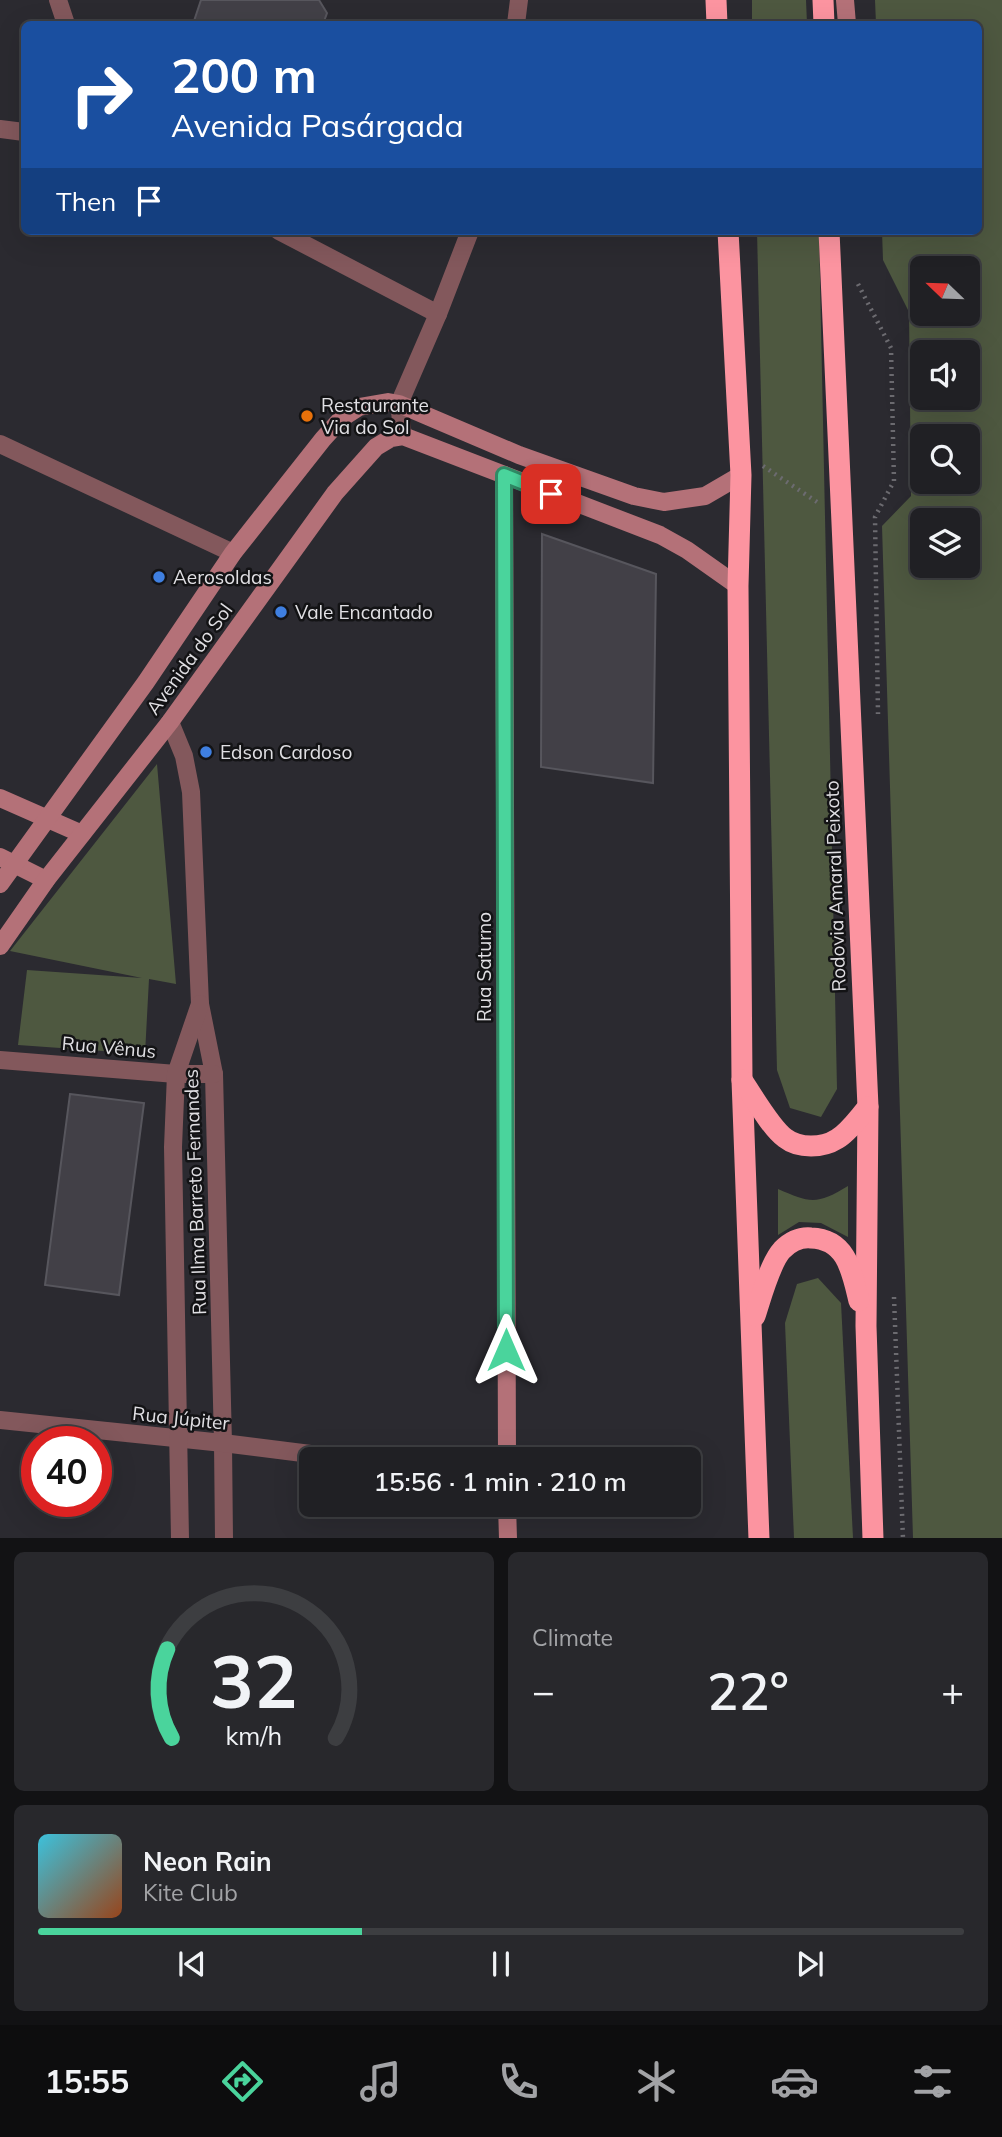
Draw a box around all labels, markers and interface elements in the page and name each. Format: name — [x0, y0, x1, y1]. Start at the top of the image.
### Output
text: 200 m — [171, 44, 317, 105]
icon: right — [56, 49, 147, 140]
text: Avenida Pasárgada — [171, 105, 464, 145]
icon: arrive — [130, 182, 168, 220]
text: Then — [56, 185, 116, 218]
north arrow — [910, 256, 980, 326]
map controls — [910, 256, 980, 578]
button: sound — [910, 340, 980, 410]
place label: Restaurante Via do Sol — [321, 393, 429, 439]
marker: Restaurante Via do Sol — [299, 408, 315, 424]
button: search — [910, 424, 980, 494]
pin — [521, 464, 581, 524]
icon: arrive — [532, 475, 570, 513]
button: layers — [910, 508, 980, 578]
place label: Aerosoldas — [173, 565, 272, 589]
marker: Aerosoldas — [151, 569, 167, 585]
street label: Avenida do Sol — [141, 599, 237, 719]
place label: Vale Encantado — [295, 600, 433, 624]
marker: Vale Encantado — [273, 604, 289, 620]
place label: Edson Cardoso — [220, 740, 352, 764]
marker: Edson Cardoso — [198, 744, 214, 760]
street label: Rodovia Amaral Peixoto — [819, 780, 851, 992]
street label: Rua Saturno — [472, 912, 496, 1022]
street label: Rua Vênus — [61, 1031, 157, 1063]
street label: Rua Ilma Barreto Fernandes — [179, 1069, 211, 1315]
position arrow — [469, 1313, 543, 1387]
street label: Rua Júpiter — [131, 1401, 231, 1435]
speed limit sign: 40 — [21, 1426, 112, 1517]
text: 15:56 · 1 min · 210 m — [373, 1465, 627, 1498]
text: Climate — [532, 1623, 613, 1652]
text: 32 — [210, 1635, 298, 1726]
text: 22° — [707, 1658, 789, 1723]
text: − — [532, 1667, 555, 1715]
text: + — [941, 1667, 964, 1715]
text: km/h — [226, 1719, 282, 1750]
text: Neon Rain — [143, 1845, 272, 1878]
text: Kite Club — [143, 1878, 238, 1907]
icon: previous — [173, 1945, 211, 1983]
icon: pause — [482, 1945, 520, 1983]
icon: next — [791, 1945, 829, 1983]
icon: directions — [218, 2057, 267, 2106]
icon: music — [356, 2057, 405, 2106]
icon: phone — [494, 2057, 543, 2106]
icon: climate — [632, 2057, 681, 2106]
icon: car — [770, 2057, 819, 2106]
icon: filters — [908, 2057, 957, 2106]
text: 15:55 — [45, 2061, 129, 2101]

